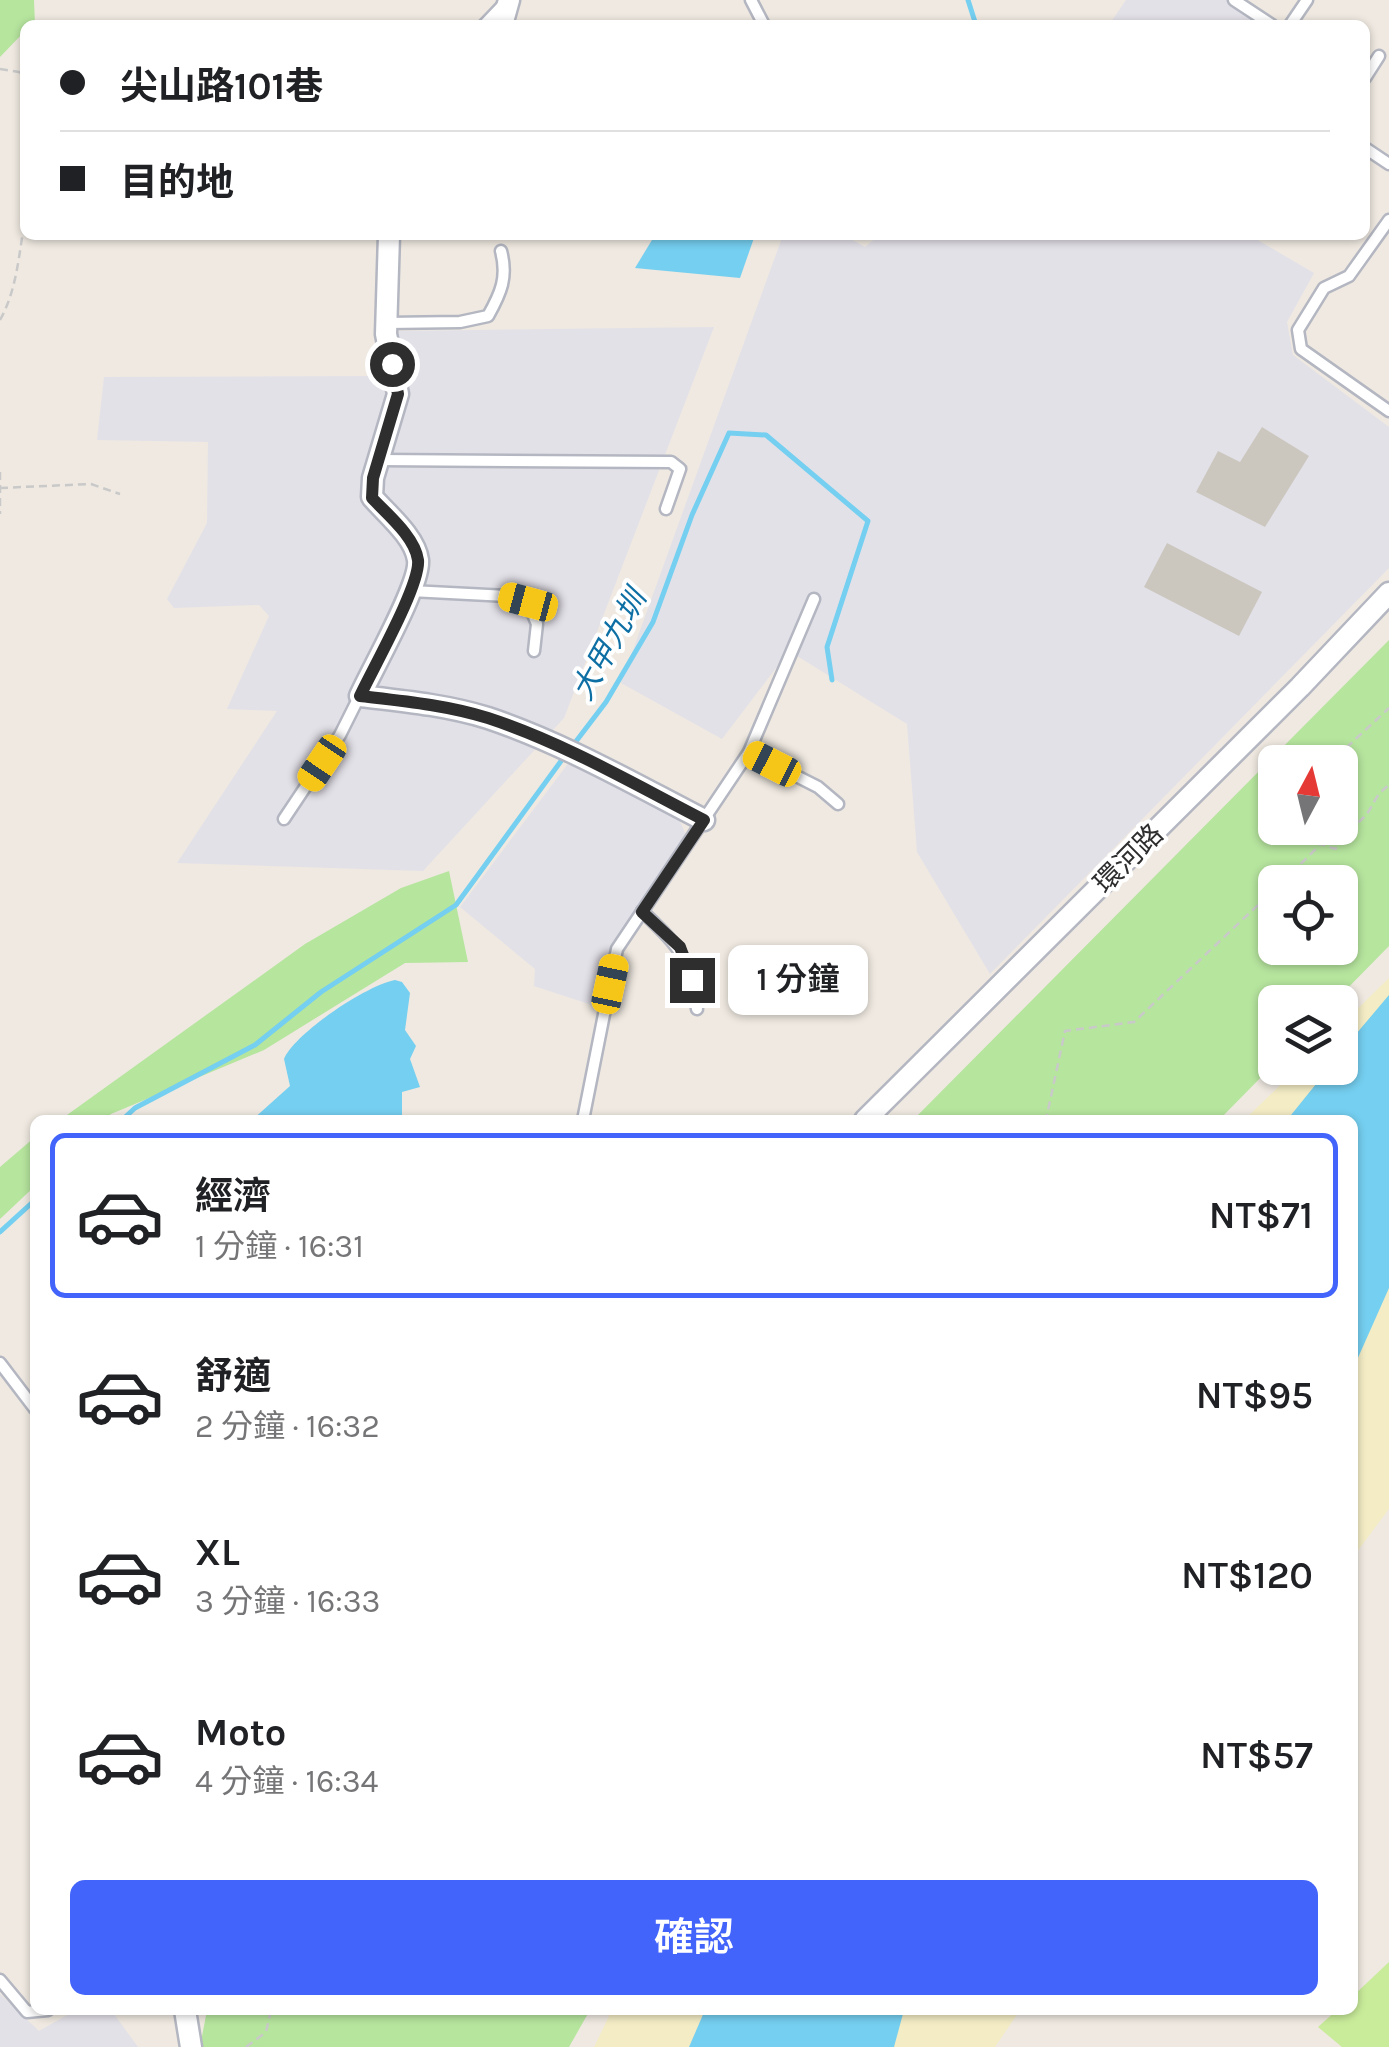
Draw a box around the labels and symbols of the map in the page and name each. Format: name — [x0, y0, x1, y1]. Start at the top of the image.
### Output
route start — [370, 342, 415, 387]
car — [495, 580, 561, 624]
water label: 大甲九圳 — [564, 580, 656, 706]
car — [293, 730, 351, 796]
car — [738, 737, 806, 791]
north arrow — [1258, 745, 1358, 845]
street label: 環河路 — [1087, 817, 1170, 900]
callout: 1 分鐘 — [727, 945, 867, 1015]
car — [589, 952, 631, 1016]
route end — [670, 958, 715, 1003]

